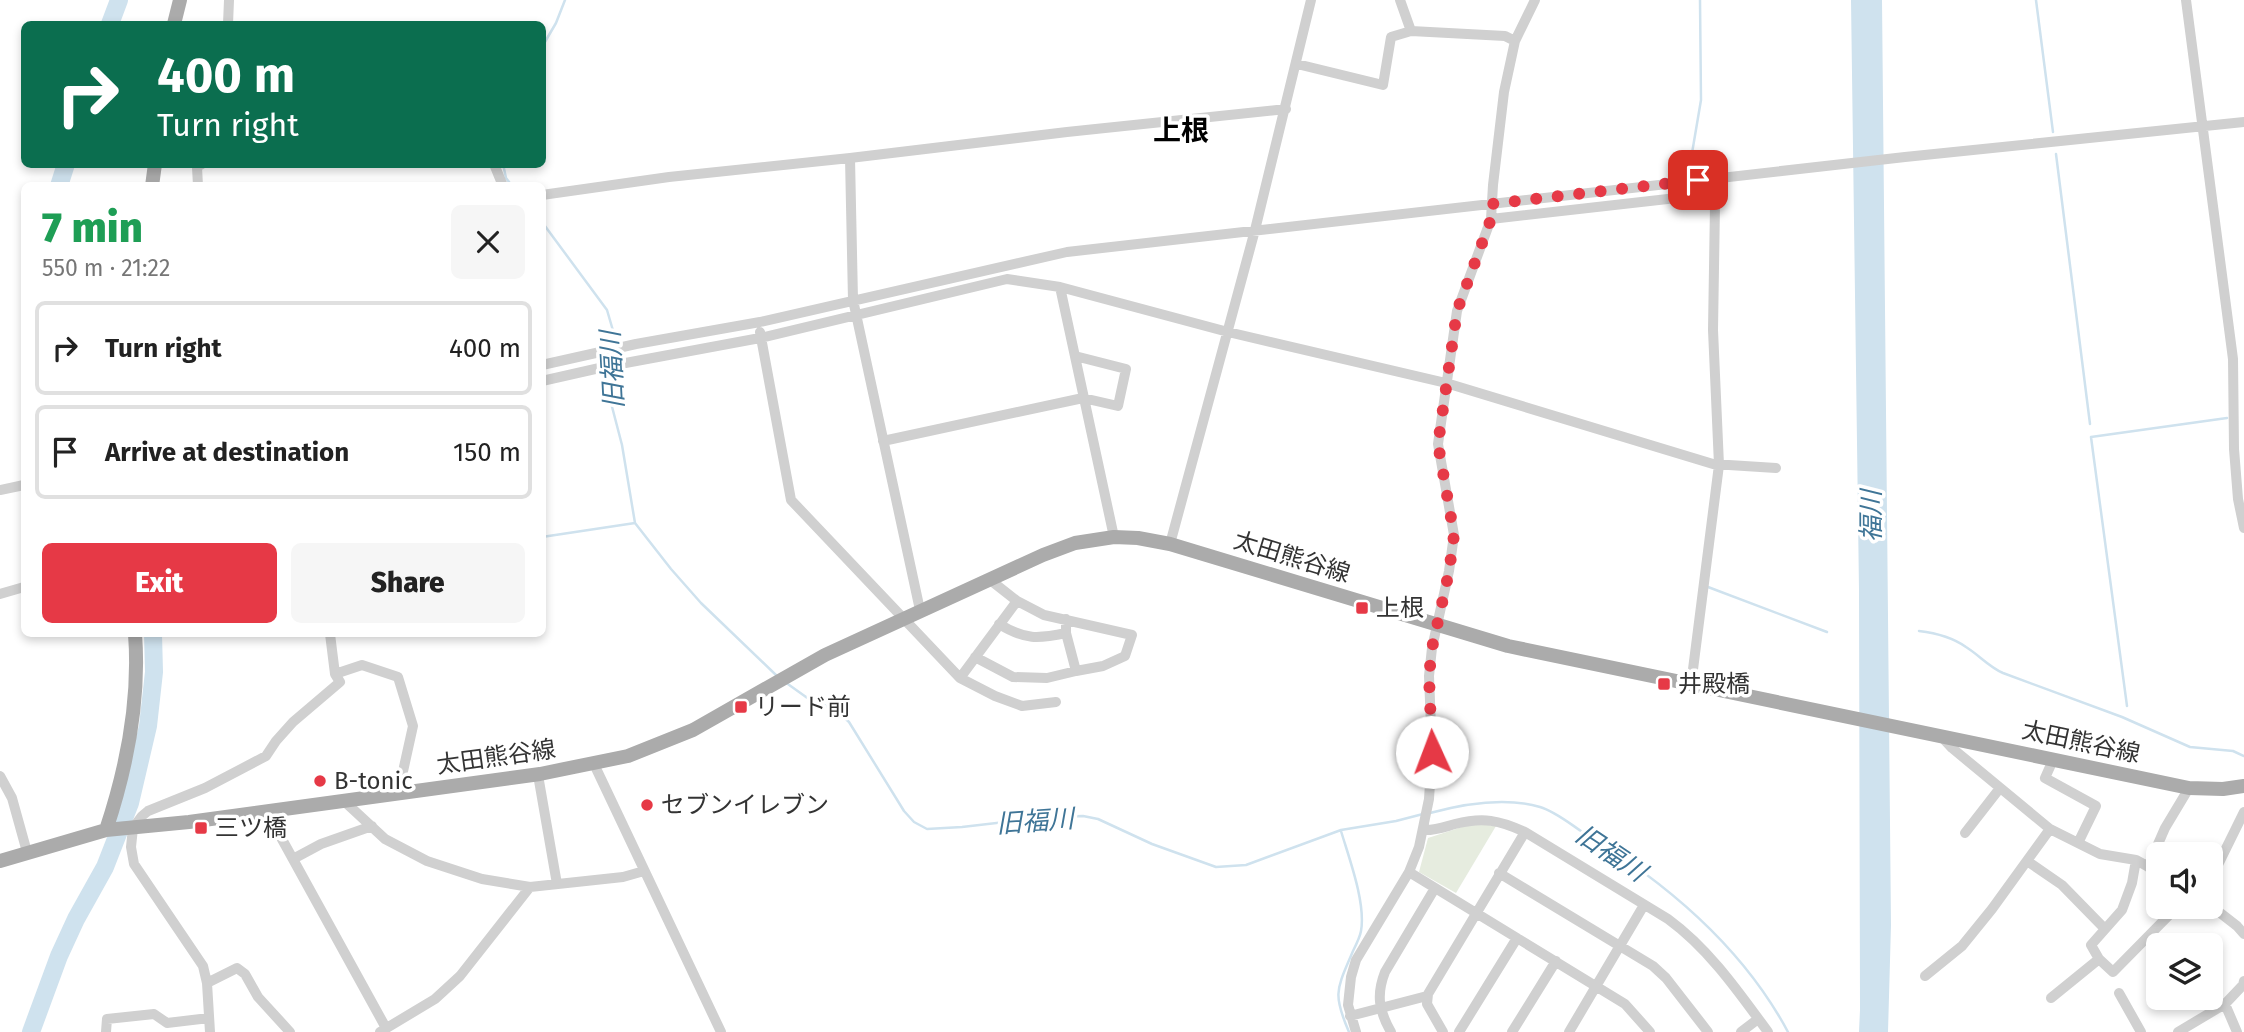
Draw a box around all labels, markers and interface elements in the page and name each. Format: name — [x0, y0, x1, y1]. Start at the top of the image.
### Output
text: 400 m — [157, 46, 295, 105]
icon: right — [42, 49, 133, 140]
text: Turn right — [157, 106, 299, 144]
district label: 上根 — [1153, 114, 1209, 147]
pin — [1668, 150, 1728, 210]
icon: arrive — [1679, 161, 1717, 199]
text: 7 min — [42, 203, 143, 253]
button: close — [451, 205, 525, 279]
text: 550 m · 21:22 — [42, 254, 170, 282]
water label: 旧福川 — [595, 327, 630, 410]
icon: right — [46, 329, 84, 367]
text: Turn right — [105, 333, 222, 364]
text: 400 m — [449, 333, 521, 364]
icon: arrive — [46, 433, 84, 471]
text: Arrive at destination — [105, 437, 349, 468]
text: 150 m — [453, 437, 521, 468]
water label: 福川 — [1856, 487, 1887, 542]
street label: 太田熊谷線 — [1231, 526, 1353, 588]
button: Exit — [42, 543, 277, 623]
button: Share — [291, 543, 525, 623]
place label: 上根 — [1376, 594, 1424, 622]
marker: 上根 — [1354, 600, 1370, 616]
place label: 井殿橋 — [1678, 670, 1750, 698]
marker: 井殿橋 — [1656, 676, 1672, 692]
place label: リード前 — [755, 693, 851, 721]
marker: リード前 — [733, 699, 749, 715]
position arrow — [1395, 715, 1469, 789]
street label: 太田熊谷線 — [2019, 716, 2143, 768]
street label: 太田熊谷線 — [435, 735, 557, 779]
place label: B-tonic — [334, 767, 413, 795]
marker: B-tonic — [312, 773, 328, 789]
place label: セブンイレブン — [661, 791, 829, 819]
marker: セブンイレブン — [639, 797, 655, 813]
water label: 旧福川 — [995, 803, 1078, 840]
place label: 三ツ橋 — [215, 814, 287, 842]
water label: 旧福川 — [1570, 819, 1654, 890]
marker: 三ツ橋 — [193, 820, 209, 836]
map controls — [2146, 842, 2223, 1010]
button: sound — [2146, 842, 2223, 919]
button: layers — [2146, 933, 2223, 1010]

